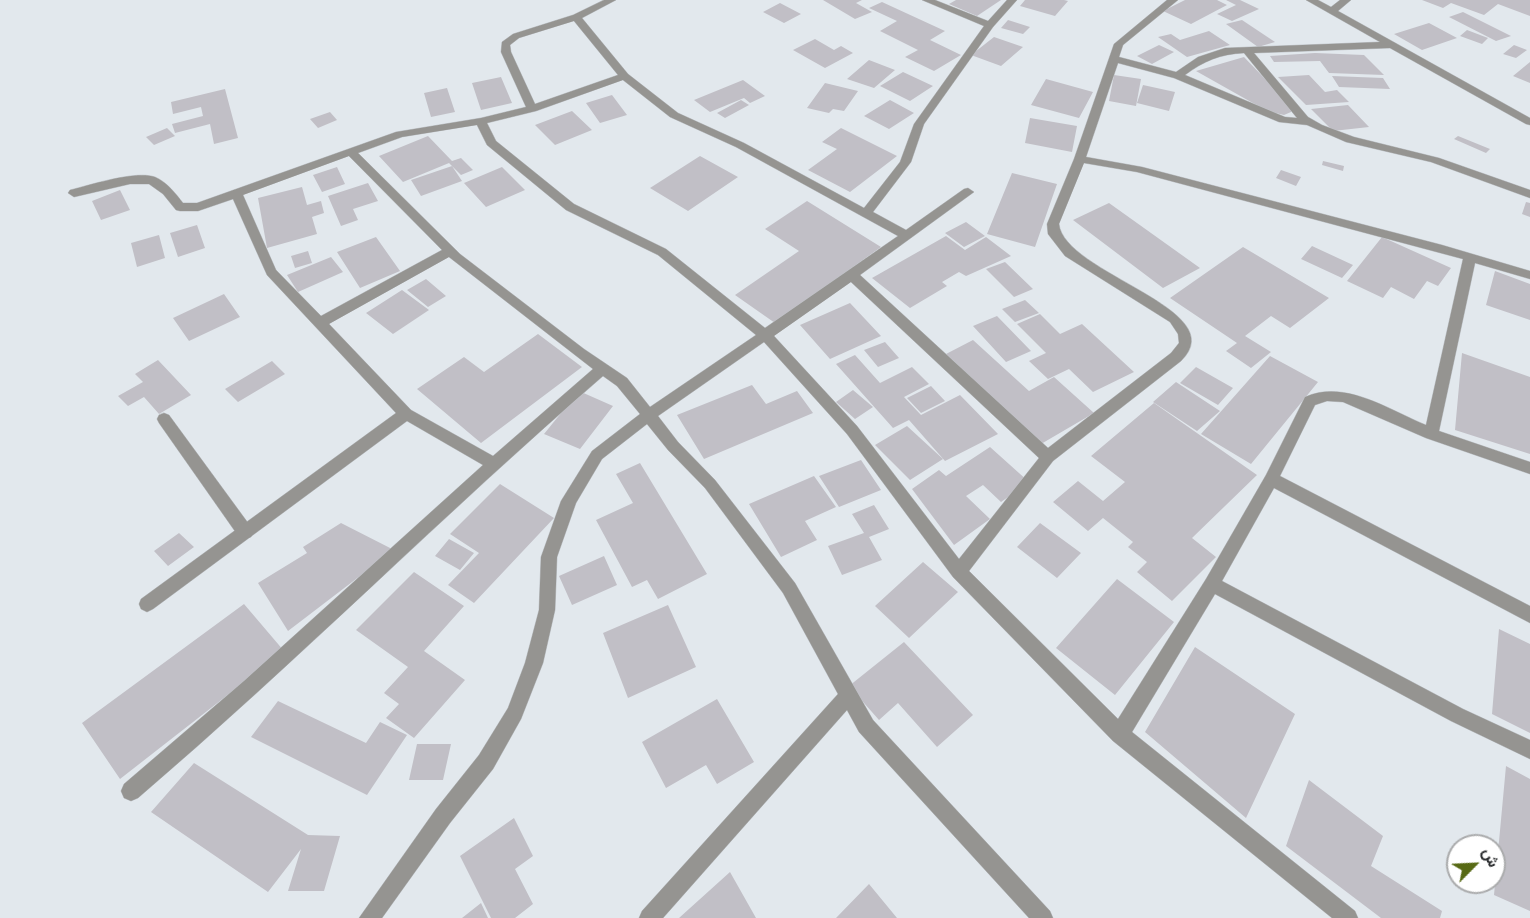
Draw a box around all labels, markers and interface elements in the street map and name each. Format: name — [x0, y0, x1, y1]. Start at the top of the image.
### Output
north arrow — [1446, 834, 1506, 894]
text: ش — [1478, 845, 1504, 870]

